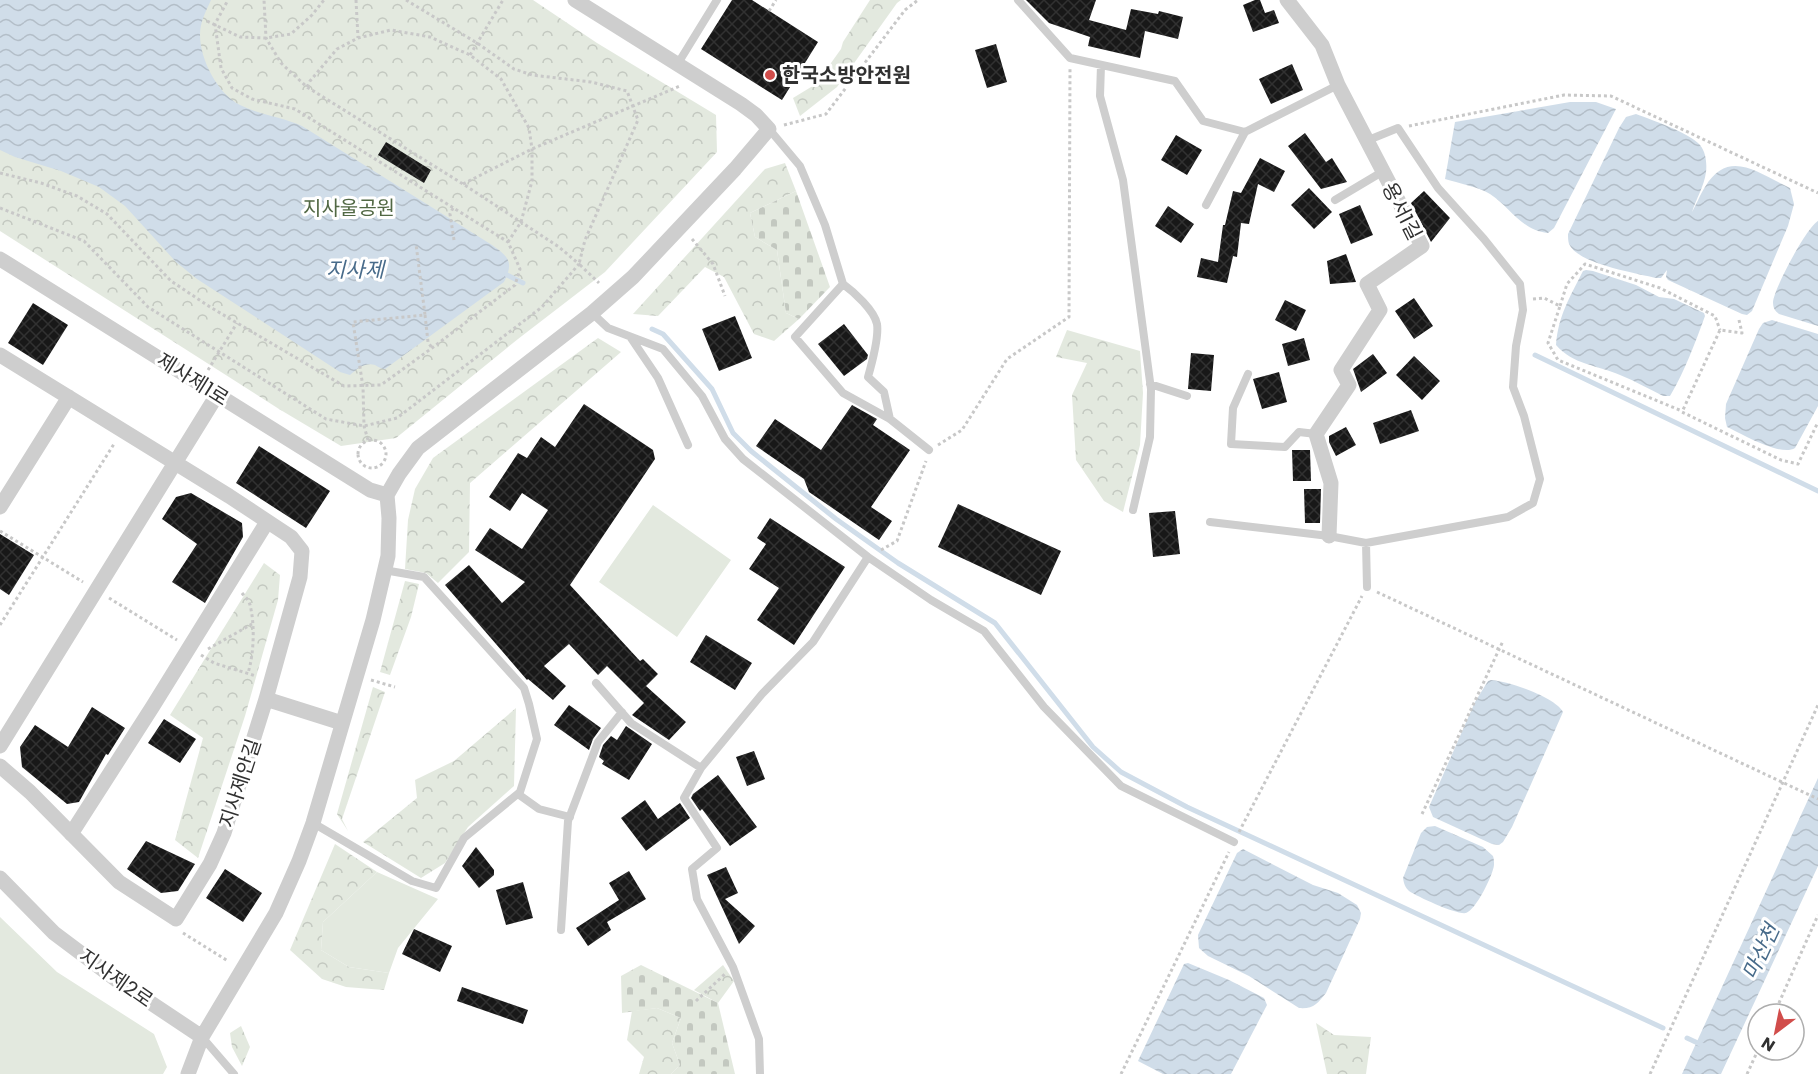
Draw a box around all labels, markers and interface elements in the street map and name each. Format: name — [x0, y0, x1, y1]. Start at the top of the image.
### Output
place label: 한국소방안전원 — [782, 61, 911, 89]
marker: 한국소방안전원 — [763, 68, 777, 82]
street label: 용서1길 — [1376, 177, 1428, 245]
park label: 지사울공원 — [303, 194, 395, 222]
water label: 지사제 — [326, 255, 387, 284]
street label: 제사제1로 — [152, 346, 234, 412]
street label: 지사제안길 — [212, 735, 268, 831]
water label: 마산천 — [1735, 917, 1787, 984]
street label: 지사제2로 — [73, 942, 159, 1014]
north arrow — [1746, 1002, 1806, 1062]
text: N — [1757, 1031, 1780, 1057]

